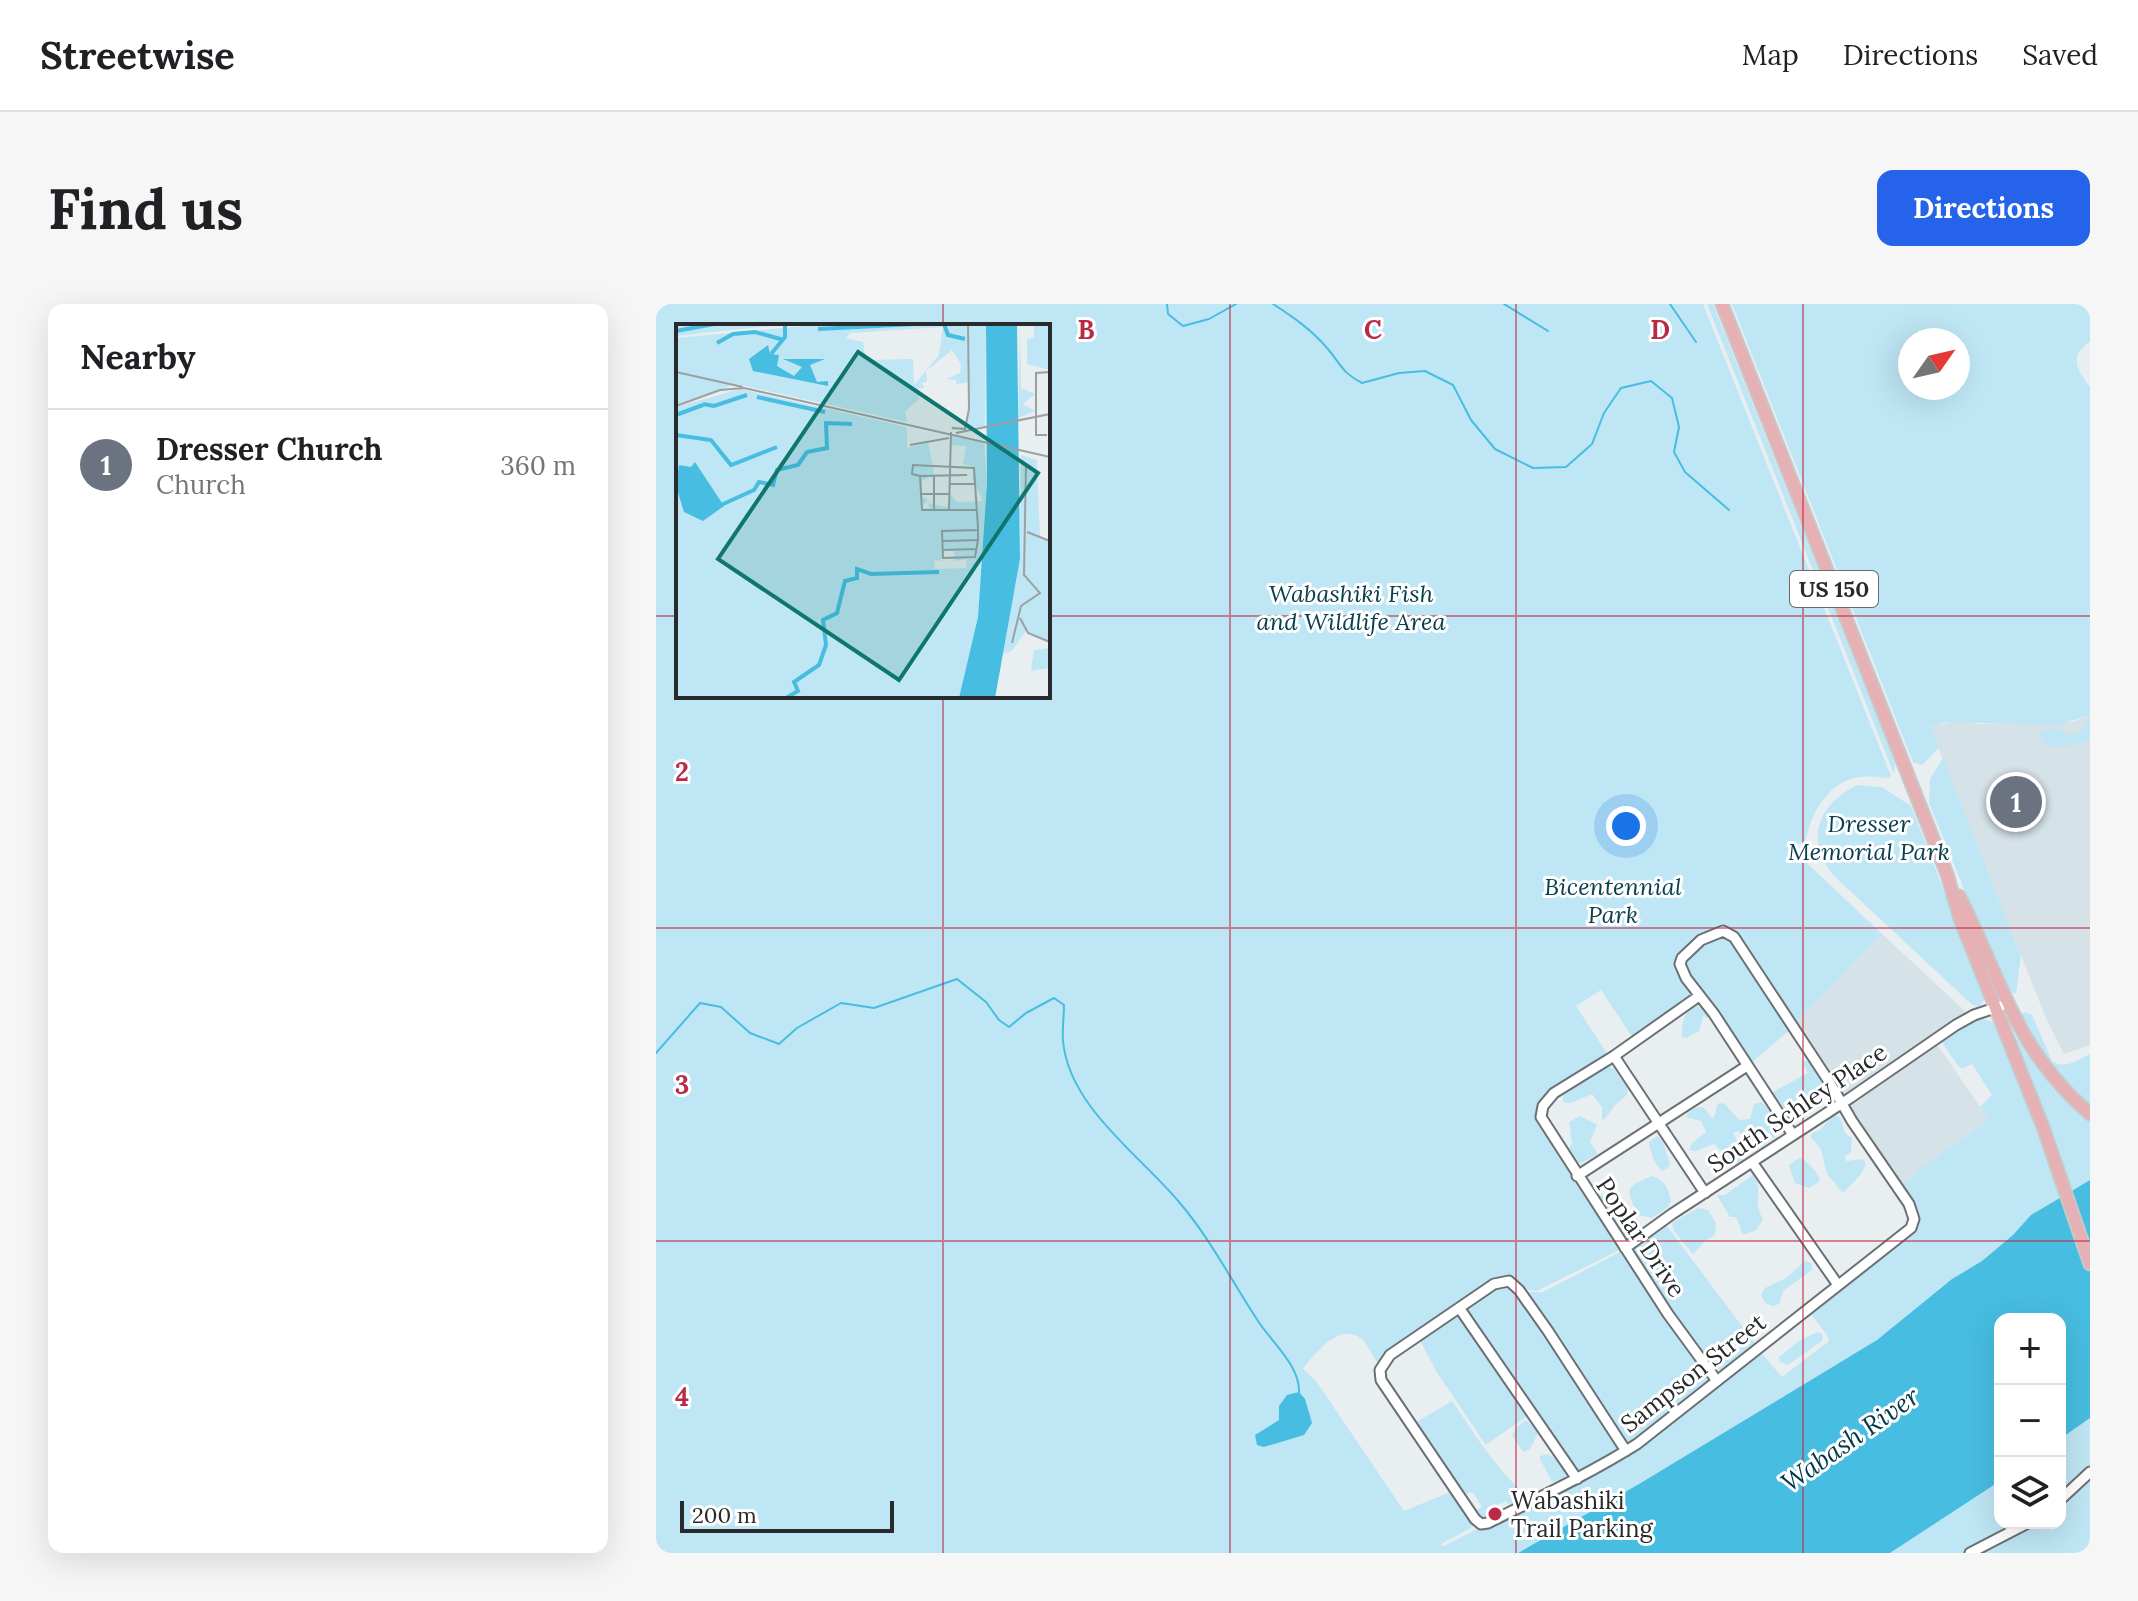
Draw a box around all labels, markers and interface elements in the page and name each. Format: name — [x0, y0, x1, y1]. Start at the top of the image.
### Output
text: Streetwise — [40, 31, 235, 79]
text: Map — [1742, 37, 1799, 73]
text: Directions — [1843, 37, 1978, 73]
text: Saved — [2022, 37, 2098, 73]
button: Directions — [1877, 170, 2090, 246]
text: Find us — [48, 173, 243, 244]
text: B — [1077, 313, 1095, 346]
text: C — [1364, 313, 1382, 346]
text: D — [1650, 313, 1670, 346]
inset map — [676, 324, 1050, 698]
north arrow — [1898, 328, 1970, 400]
text: Nearby — [80, 335, 196, 378]
text: Dresser Church — [156, 430, 382, 468]
text: 1 — [101, 449, 111, 482]
text: 360 m — [500, 449, 576, 482]
text: Church — [156, 468, 246, 501]
road number: US 150 — [1790, 571, 1878, 607]
park label: Wabashiki Fish and Wildlife Area — [1256, 578, 1446, 637]
text: 2 — [675, 755, 689, 788]
pin: 1 — [1990, 772, 2042, 832]
your location — [1606, 806, 1646, 846]
park label: Dresser Memorial Park — [1788, 808, 1950, 867]
park label: Bicentennial Park — [1544, 871, 1682, 930]
street label: South Schley Place — [1701, 1036, 1893, 1180]
text: 3 — [675, 1068, 689, 1101]
street label: Poplar Drive — [1589, 1171, 1693, 1303]
street label: Sampson Street — [1614, 1306, 1772, 1439]
map controls — [1994, 1313, 2066, 1529]
button: + — [1994, 1313, 2066, 1385]
water label: Wabash River — [1774, 1379, 1926, 1499]
text: 4 — [675, 1380, 689, 1413]
button: − — [1994, 1385, 2066, 1457]
button: layers — [1994, 1457, 2066, 1529]
place label: Wabashiki Trail Parking — [1511, 1485, 1653, 1544]
scale bar — [680, 1497, 894, 1533]
text: 200 m — [692, 1501, 757, 1529]
marker: Wabashiki Trail Parking — [1486, 1505, 1504, 1523]

